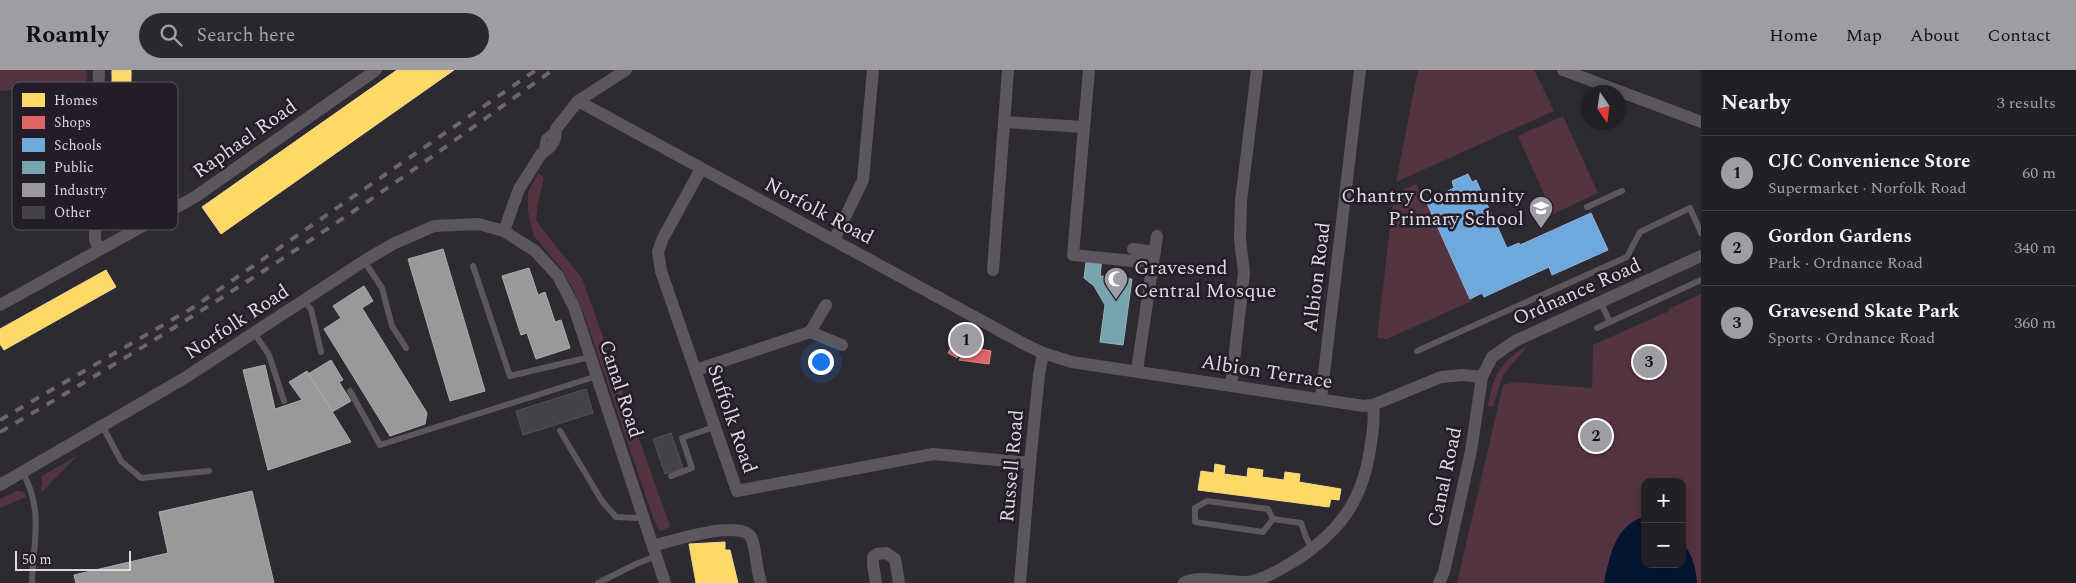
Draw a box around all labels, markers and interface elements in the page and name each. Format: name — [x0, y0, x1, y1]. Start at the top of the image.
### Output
search box — [139, 13, 489, 58]
text: Roamly — [25, 17, 109, 53]
icon: search — [157, 21, 185, 49]
text: Search here — [197, 21, 295, 50]
text: Home — [1769, 22, 1818, 49]
text: Map — [1846, 22, 1882, 49]
text: About — [1910, 22, 1960, 49]
text: Contact — [1988, 22, 2051, 49]
legend — [12, 82, 178, 230]
north arrow — [1581, 85, 1626, 130]
text: Nearby — [1721, 87, 1791, 119]
text: Homes — [54, 90, 98, 111]
text: 3 results — [1997, 91, 2056, 115]
street label: Raphael Road — [187, 92, 303, 186]
text: Shops — [54, 112, 91, 133]
text: Schools — [54, 135, 102, 156]
text: CJC Convenience Store — [1768, 147, 1970, 176]
text: Public — [54, 157, 94, 178]
text: 1 — [1733, 161, 1741, 185]
text: 60 m — [2022, 161, 2056, 185]
street label: Norfolk Road — [759, 170, 879, 252]
text: Supermarket · Norfolk Road — [1768, 176, 1966, 200]
text: Industry — [54, 180, 108, 201]
place label: Chantry Community Primary School — [1341, 181, 1525, 234]
school or university icon: Chantry Community Primary School — [1528, 195, 1554, 229]
text: Other — [54, 202, 91, 223]
street label: Albion Road — [1295, 220, 1339, 334]
text: Gordon Gardens — [1768, 222, 1912, 251]
text: 2 — [1733, 236, 1741, 260]
text: 340 m — [2014, 236, 2056, 260]
street label: Ordnance Road — [1508, 250, 1646, 334]
text: Park · Ordnance Road — [1768, 251, 1923, 275]
place label: Gravesend Central Mosque — [1134, 253, 1277, 306]
mosque icon: Gravesend Central Mosque — [1103, 266, 1129, 300]
street label: Norfolk Road — [179, 277, 295, 367]
text: Gravesend Skate Park — [1768, 297, 1960, 326]
text: 3 — [1733, 311, 1741, 335]
text: 360 m — [2014, 311, 2056, 335]
pin: 1 — [950, 321, 982, 359]
text: Sports · Ordnance Road — [1768, 326, 1935, 350]
street label: Canal Road — [591, 336, 651, 442]
pin: 3 — [1633, 343, 1665, 381]
street label: Albion Terrace — [1199, 347, 1335, 397]
your location — [808, 349, 834, 375]
street label: Suffolk Road — [699, 360, 765, 478]
street label: Russell Road — [992, 408, 1032, 524]
pin: 2 — [1580, 417, 1612, 455]
street label: Canal Road — [1420, 424, 1470, 530]
map controls — [1641, 478, 1686, 568]
button: + — [1641, 478, 1686, 523]
button: − — [1641, 523, 1686, 568]
scale bar — [15, 548, 131, 571]
text: 50 m — [22, 549, 52, 570]

